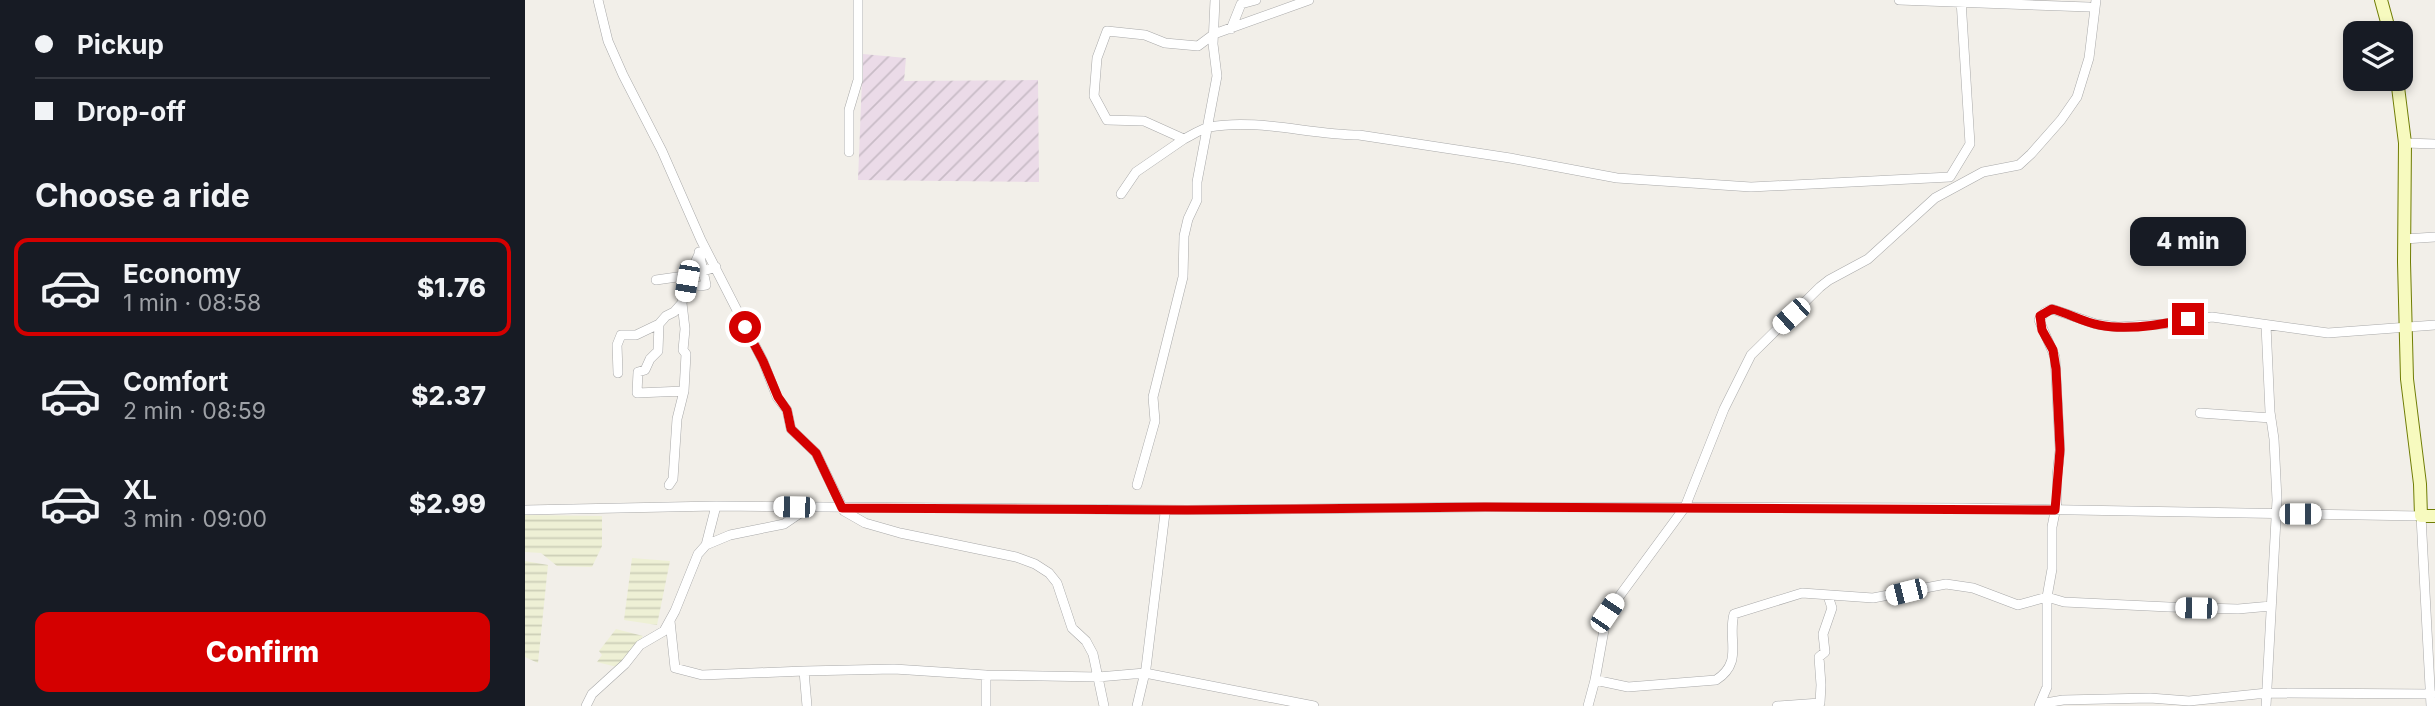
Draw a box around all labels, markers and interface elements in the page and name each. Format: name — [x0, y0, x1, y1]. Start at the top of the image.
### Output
map controls — [2343, 21, 2413, 91]
button: layers — [2343, 21, 2413, 91]
text: Pickup — [77, 29, 164, 60]
text: Drop-off — [77, 96, 186, 127]
text: Choose a ride — [35, 176, 250, 215]
callout: 4 min — [2130, 218, 2246, 266]
text: 4 min — [2156, 227, 2220, 255]
icon: car — [39, 256, 102, 319]
text: Economy — [123, 258, 241, 289]
car — [674, 258, 701, 304]
text: $1.76 — [417, 272, 486, 303]
text: 1 min · 08:58 — [123, 289, 261, 317]
car — [1769, 294, 1814, 338]
route end — [2172, 303, 2204, 335]
route start — [729, 311, 761, 343]
icon: car — [39, 364, 102, 427]
text: Comfort — [123, 366, 228, 397]
text: $2.37 — [411, 380, 486, 411]
text: 2 min · 08:59 — [123, 397, 266, 425]
icon: car — [39, 472, 102, 535]
text: XL — [123, 474, 157, 505]
text: $2.99 — [409, 488, 486, 519]
car — [773, 496, 816, 518]
car — [2280, 504, 2322, 525]
text: 3 min · 09:00 — [123, 505, 267, 533]
car — [1884, 577, 1929, 607]
car — [1587, 590, 1628, 636]
car — [2175, 597, 2218, 619]
button: Confirm — [35, 612, 490, 692]

